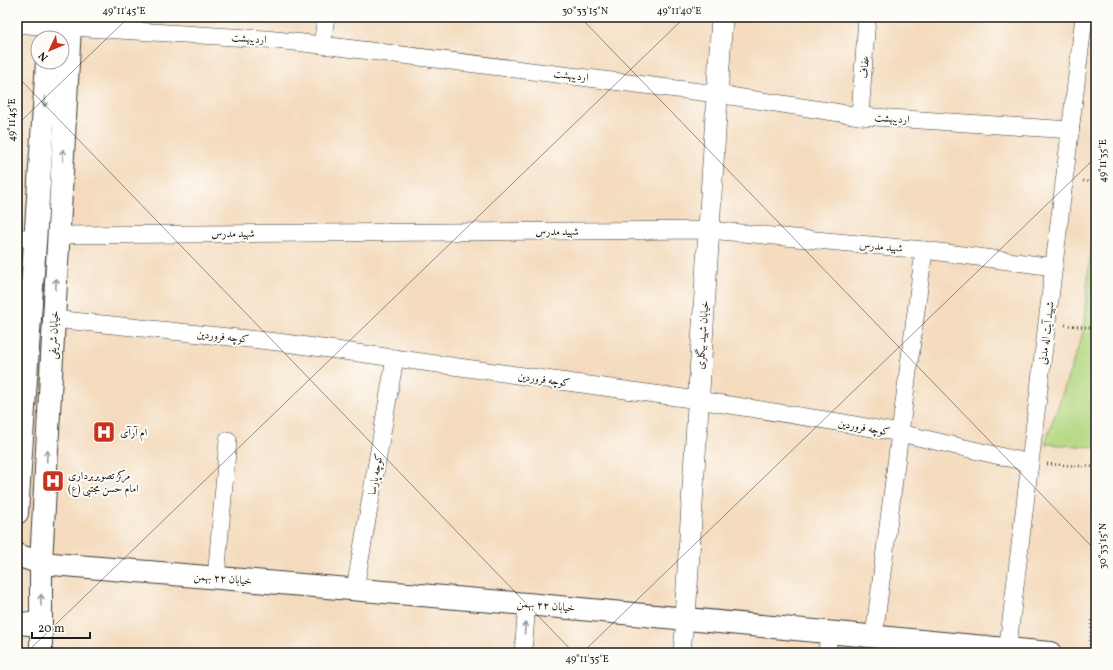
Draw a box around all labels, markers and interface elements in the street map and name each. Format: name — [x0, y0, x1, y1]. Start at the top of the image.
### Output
text: 49°11'45"E — [102, 4, 146, 18]
text: 30°33'15"N — [562, 4, 609, 18]
text: 49°11'40"E — [657, 4, 701, 18]
north arrow — [30, 30, 70, 70]
street label: اردیبهشت — [231, 31, 267, 48]
text: N — [36, 48, 52, 64]
street label: عفاف — [857, 55, 874, 79]
street label: اردیبهشت — [552, 67, 589, 86]
one-way arrow — [41, 94, 48, 107]
text: 49°11'45"E — [5, 98, 19, 142]
street label: اردیبهشت — [874, 111, 910, 128]
text: 49°11'35"E — [1096, 139, 1110, 183]
one-way arrow — [59, 149, 67, 162]
street label: شهید مدرس — [535, 225, 579, 240]
street label: شهید مدرس — [211, 227, 255, 242]
street label: شهید مدرس — [858, 238, 903, 257]
one-way arrow — [52, 278, 59, 291]
street label: خیابان شهید بیگلری — [693, 300, 713, 370]
street label: شهید آیت اله مدنی — [1035, 300, 1059, 366]
street label: خیابان شریفی — [46, 310, 63, 360]
street label: کوچه فروردین — [196, 327, 250, 348]
street label: کوچه فروردین — [517, 369, 571, 392]
street label: کوچه فروردین — [837, 417, 891, 440]
hospital icon: ام آرآی — [91, 419, 117, 445]
place label: ام آرآی — [120, 425, 147, 442]
one-way arrow — [43, 450, 51, 463]
street label: کوچه پارسا — [365, 452, 387, 496]
hospital icon: مرکز تصویربرداری امام حسن مجتبی (ع) — [40, 468, 66, 494]
place label: مرکز تصویربرداری امام حسن مجتبی (ع) — [68, 469, 139, 498]
text: 30°33'15"N — [1096, 522, 1110, 569]
street label: خیابان ۲۲ بهمن — [193, 569, 253, 590]
one-way arrow — [37, 594, 45, 607]
street label: خیابان ۲۲ بهمن — [516, 596, 576, 617]
scale bar — [32, 614, 90, 640]
text: 20 m — [38, 621, 65, 637]
one-way arrow — [521, 622, 528, 635]
text: 49°11'35"E — [565, 652, 609, 666]

